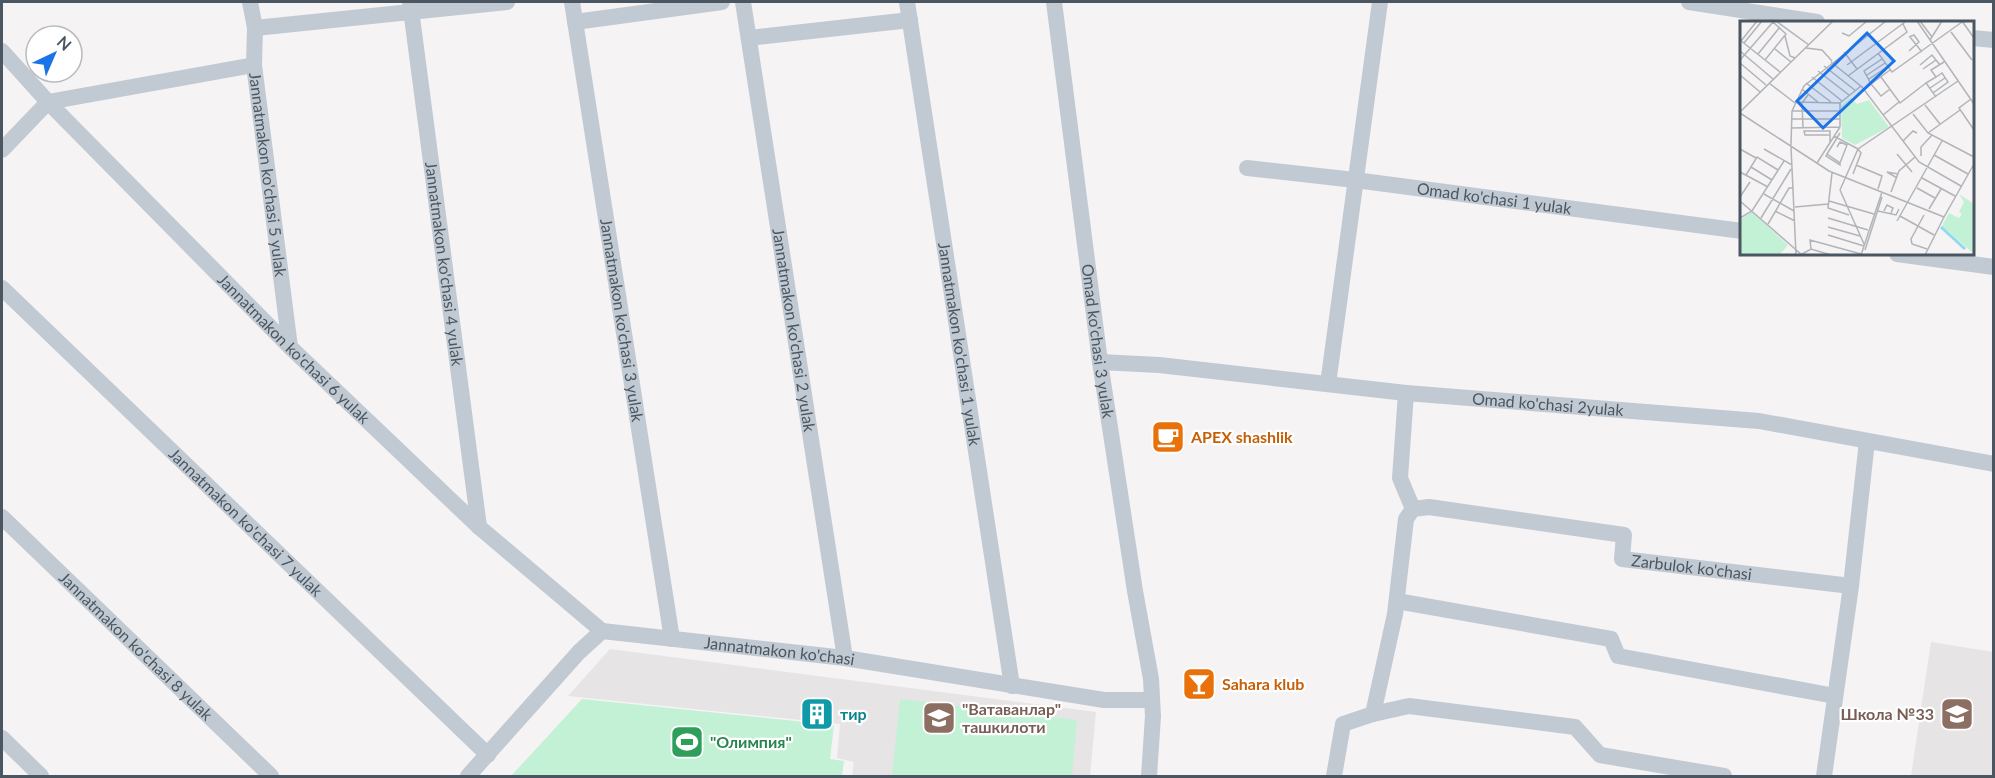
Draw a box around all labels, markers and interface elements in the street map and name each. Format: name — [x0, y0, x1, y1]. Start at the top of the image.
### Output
inset map — [1740, 21, 1974, 255]
north arrow — [24, 24, 84, 84]
text: N — [54, 32, 76, 54]
street label: Jannatmakon ko'chasi 5 yulak — [246, 71, 291, 279]
street label: Jannatmakon ko'chasi 4 yulak — [422, 160, 468, 368]
street label: Omad ko'chasi 1 yulak — [1416, 178, 1573, 218]
street label: Jannatmakon ko'chasi 3 yulak — [597, 217, 648, 424]
street label: Jannatmakon ko'chasi 2 yulak — [769, 227, 820, 434]
street label: Jannatmakon ko'chasi 1 yulak — [935, 241, 985, 448]
street label: Omad ko'chasi 3 yulak — [1079, 263, 1119, 420]
street label: Jannatmakon ko'chasi 6 yulak — [214, 270, 375, 428]
street label: Omad ko'chasi 2yulak — [1471, 388, 1625, 419]
cafe icon: APEX shashlik — [1150, 419, 1186, 455]
place label: APEX shashlik — [1190, 427, 1293, 446]
street label: Jannatmakon ko'chasi 7 yulak — [165, 444, 327, 601]
street label: Zarbulok ko'chasi — [1631, 550, 1753, 583]
street label: Jannatmakon ko'chasi 8 yulak — [56, 567, 218, 724]
street label: Jannatmakon ko'chasi — [703, 632, 856, 668]
bar icon: Sahara klub — [1181, 666, 1217, 702]
place label: Sahara klub — [1222, 674, 1304, 693]
building icon: тир — [799, 696, 835, 732]
school or university icon: Школа №33 — [1939, 696, 1975, 732]
place label: "Ватаванлар" ташкилоти — [962, 699, 1061, 736]
school or university icon: "Ватаванлар" ташкилоти — [921, 700, 957, 736]
place label: тир — [840, 704, 867, 723]
place label: Школа №33 — [1840, 704, 1934, 723]
sports icon: "Олимпия" — [669, 724, 705, 760]
place label: "Олимпия" — [710, 732, 792, 751]

